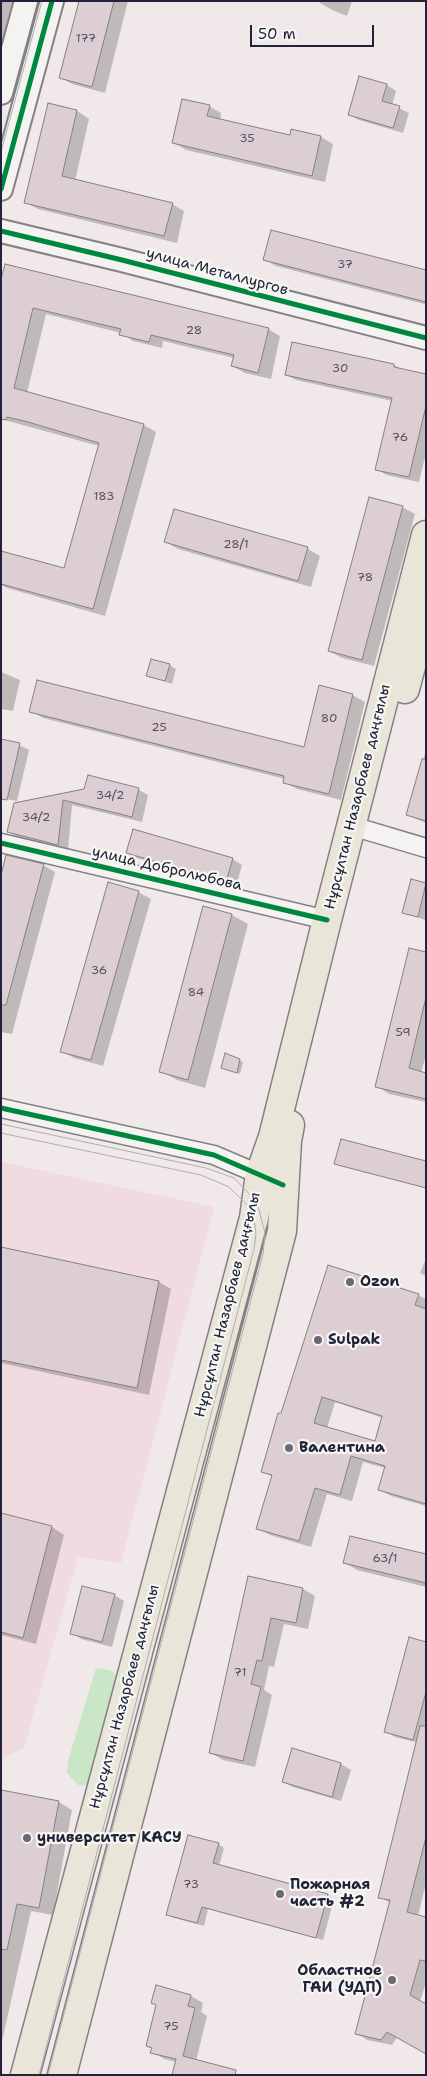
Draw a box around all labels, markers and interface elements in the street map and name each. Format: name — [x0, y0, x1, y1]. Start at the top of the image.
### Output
scale bar — [252, 15, 376, 47]
text: 50 m — [258, 24, 296, 44]
house number: 177 — [76, 32, 96, 46]
house number: 35 — [239, 132, 255, 146]
street label: улица Металлургов — [144, 244, 290, 300]
house number: 37 — [337, 258, 353, 272]
house number: 28 — [186, 324, 202, 338]
house number: 30 — [332, 362, 348, 376]
house number: 76 — [392, 431, 408, 445]
house number: 183 — [94, 490, 114, 504]
house number: 28/1 — [223, 538, 249, 552]
house number: 78 — [357, 571, 373, 585]
street label: Нұрсұлтан Назарбаев даңғылы — [321, 683, 395, 911]
house number: 80 — [321, 712, 337, 726]
house number: 25 — [151, 721, 167, 735]
house number: 34/2 — [96, 789, 124, 803]
house number: 34/2 — [22, 811, 50, 825]
street label: улица Добролюбова — [90, 843, 244, 895]
house number: 36 — [91, 964, 107, 978]
house number: 84 — [188, 986, 204, 1000]
house number: 59 — [395, 1026, 411, 1040]
street label: Нұрсұлтан Назарбаев даңғылы — [191, 1191, 265, 1419]
place label: Ozon — [360, 1273, 400, 1291]
marker: Ozon — [344, 1276, 356, 1288]
place label: Sulpak — [328, 1331, 380, 1349]
marker: Sulpak — [312, 1334, 324, 1346]
place label: Валентина — [299, 1439, 385, 1457]
marker: Валентина — [283, 1442, 295, 1454]
house number: 63/1 — [372, 1552, 398, 1566]
street label: Нұрсұлтан Назарбаев даңғылы — [86, 1583, 164, 1811]
house number: 71 — [234, 1666, 246, 1680]
place label: университет КАСУ — [37, 1829, 182, 1847]
marker: университет КАСУ — [21, 1832, 33, 1844]
place label: Пожарная часть #2 — [290, 1876, 370, 1911]
house number: 73 — [183, 1878, 199, 1892]
marker: Пожарная часть #2 — [274, 1888, 286, 1900]
place label: Областное ГАИ (УДП) — [297, 1962, 382, 1997]
marker: Областное ГАИ (УДП) — [386, 1974, 398, 1986]
house number: 75 — [163, 2020, 179, 2034]

